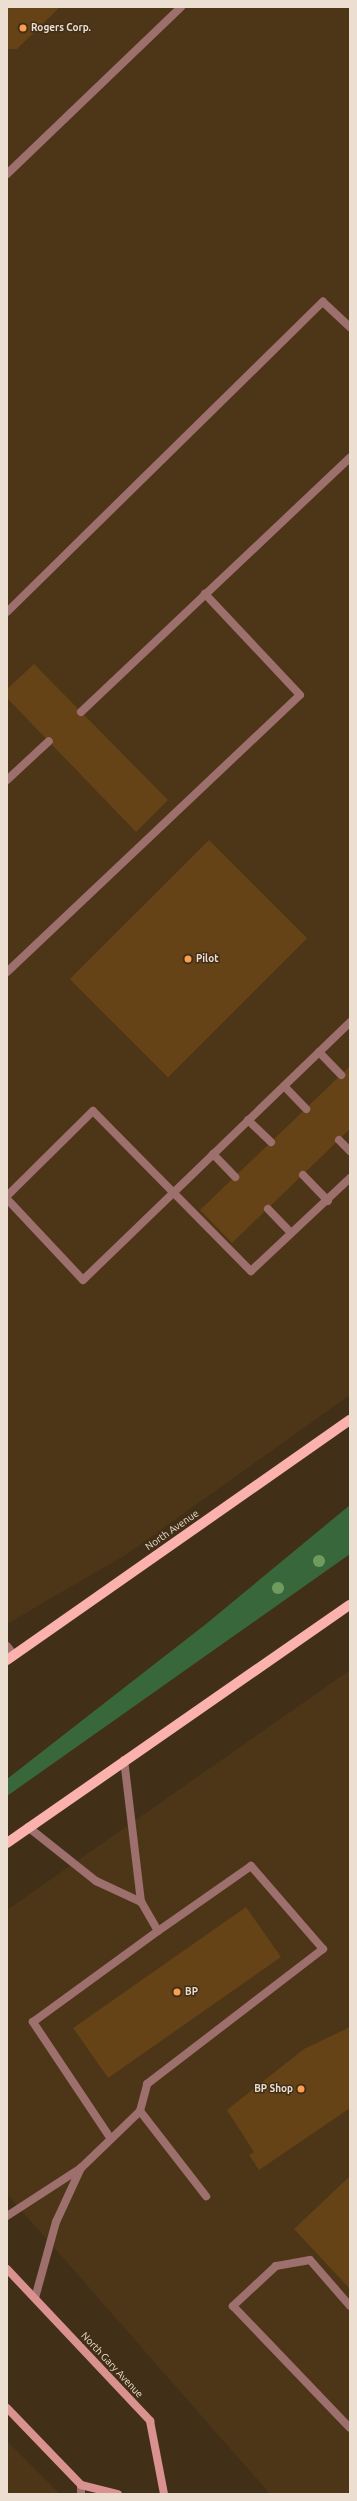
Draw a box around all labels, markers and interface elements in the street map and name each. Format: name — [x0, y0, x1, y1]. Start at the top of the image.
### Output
place label: Rogers Corp. — [31, 22, 91, 34]
marker: Rogers Corp. — [18, 23, 28, 33]
place label: Pilot — [196, 953, 218, 965]
marker: Pilot — [183, 954, 193, 964]
street label: North Avenue — [143, 1507, 201, 1553]
place label: BP — [185, 1986, 198, 1998]
marker: BP — [172, 1987, 182, 1997]
place label: BP Shop — [254, 2083, 293, 2095]
marker: BP Shop — [296, 2084, 306, 2094]
street label: North Gary Avenue — [79, 2330, 145, 2400]

